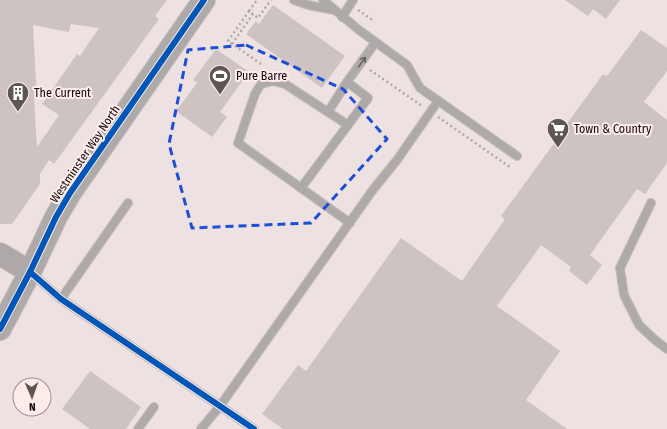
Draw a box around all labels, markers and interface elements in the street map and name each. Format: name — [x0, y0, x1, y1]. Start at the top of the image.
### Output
one-way arrow — [358, 56, 366, 67]
sports icon: Pure Barre — [207, 63, 233, 96]
place label: Pure Barre — [236, 69, 287, 83]
building icon: The Current — [5, 80, 31, 113]
place label: The Current — [34, 86, 91, 100]
street label: Westminster Way North — [47, 103, 123, 205]
supermarket icon: Town & Country — [545, 116, 571, 149]
place label: Town & Country — [574, 122, 652, 136]
north arrow — [12, 377, 52, 417]
text: N — [29, 400, 36, 413]

